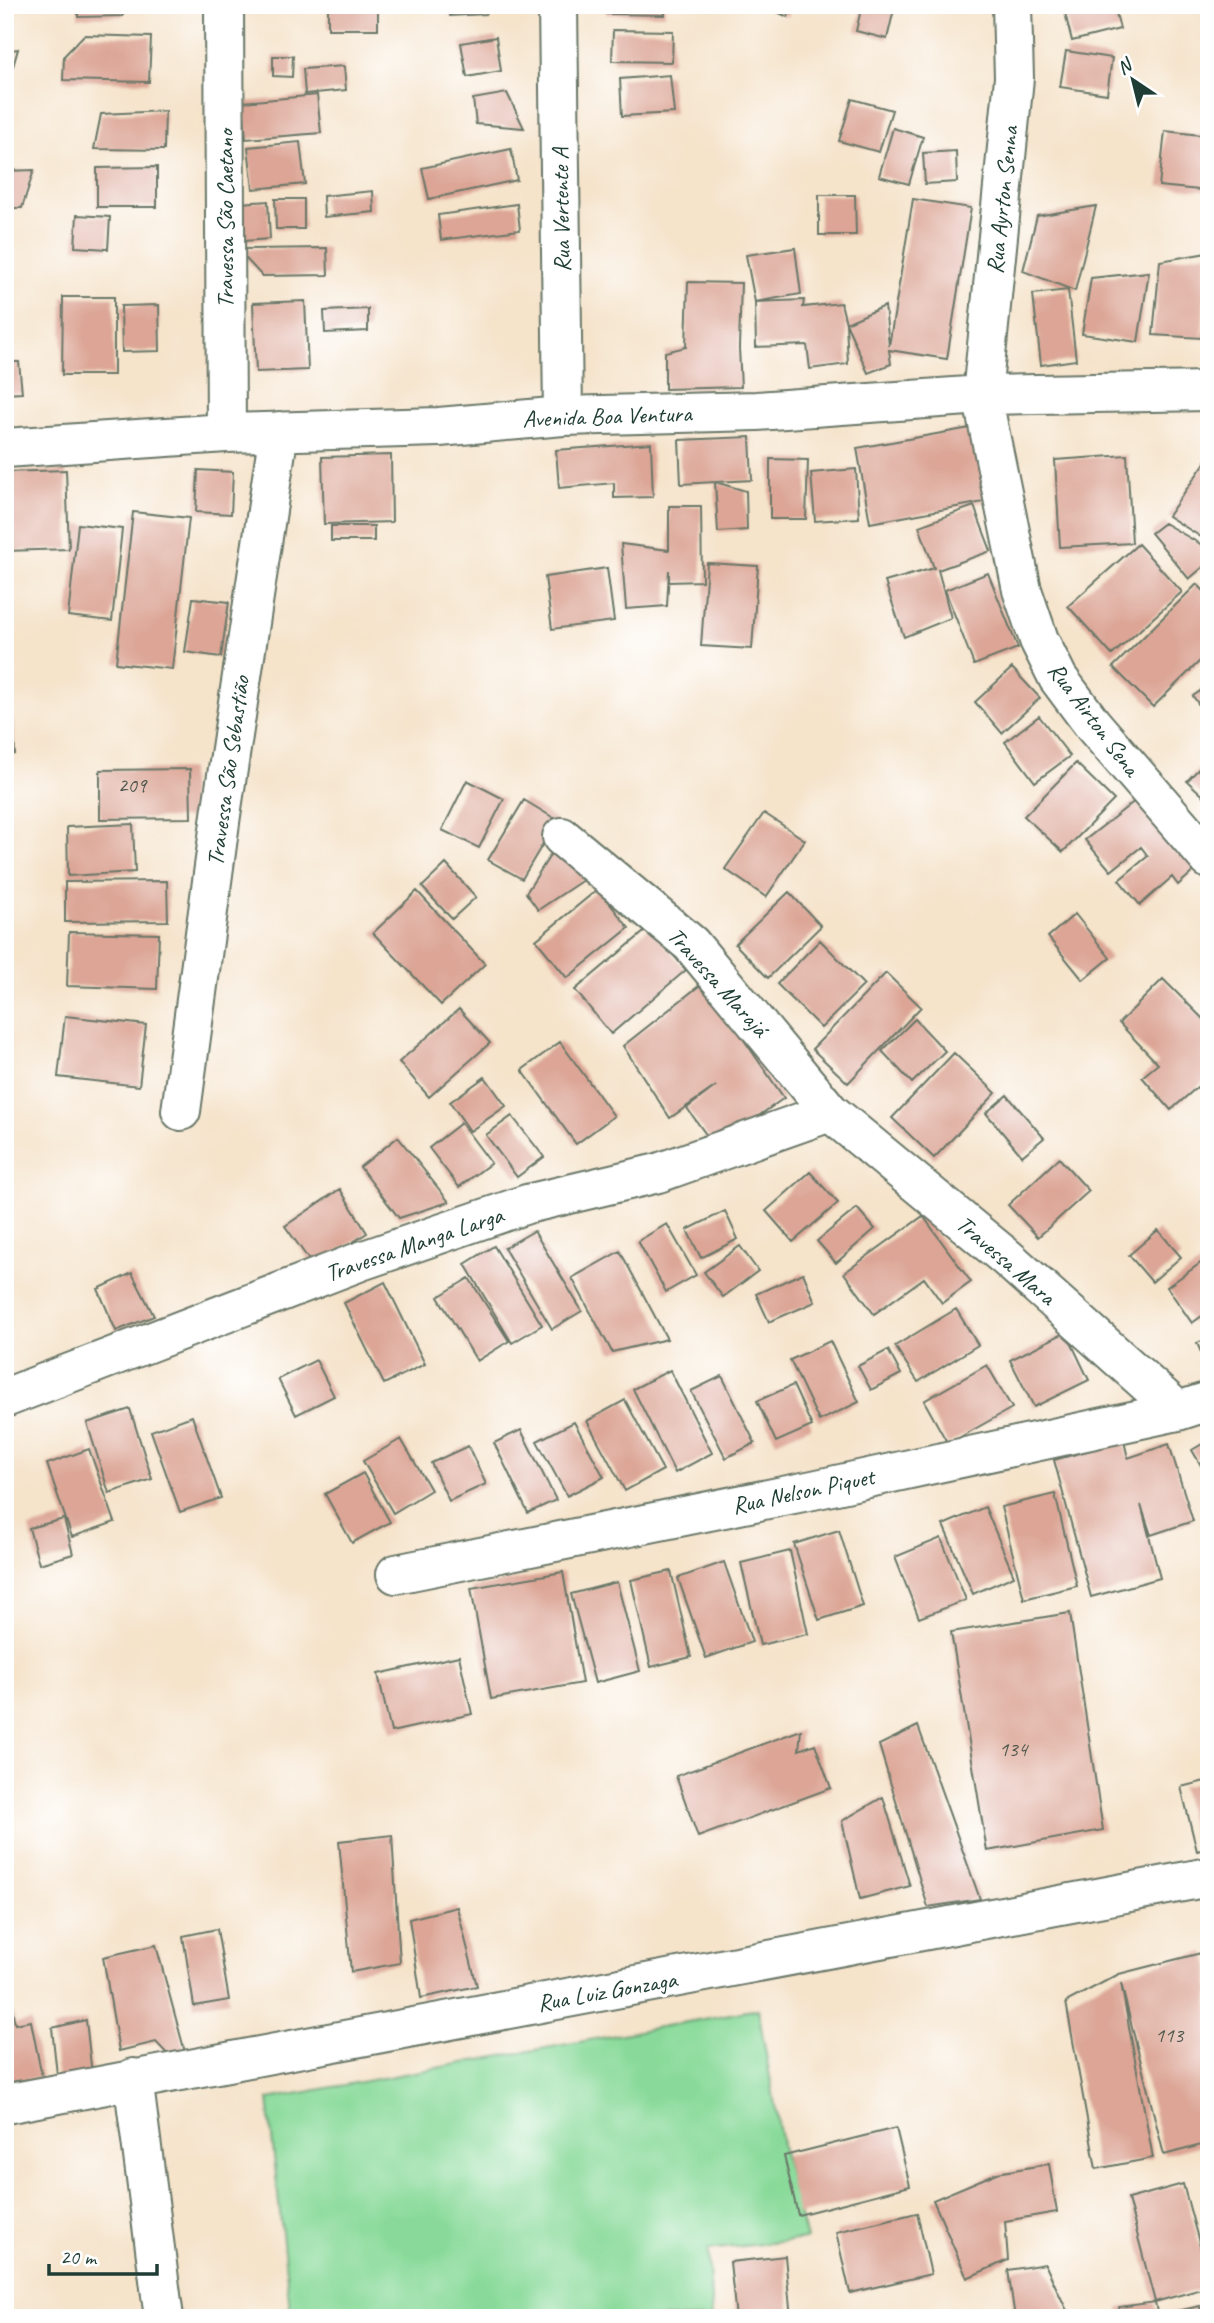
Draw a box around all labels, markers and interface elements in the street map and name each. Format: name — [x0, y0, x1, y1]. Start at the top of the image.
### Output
north arrow — [1098, 46, 1168, 116]
text: N — [1112, 52, 1138, 80]
street label: Rua Ayrton Senna — [979, 123, 1025, 275]
street label: Travessa São Caetano — [210, 127, 240, 308]
street label: Rua Vertente A — [545, 147, 577, 272]
street label: Avenida Boa Ventura — [522, 398, 693, 434]
street label: Rua Airton Sena — [1041, 656, 1148, 784]
street label: Travessa São Sebastião — [200, 673, 256, 868]
house number: 209 — [118, 772, 148, 798]
street label: Travessa Marajá — [661, 921, 777, 1045]
street label: Travessa Manga Larga — [321, 1199, 508, 1288]
street label: Travessa Mara — [950, 1209, 1063, 1312]
street label: Rua Nelson Piquet — [729, 1461, 879, 1521]
house number: 134 — [999, 1736, 1030, 1762]
street label: Rua Luiz Gonzaga — [535, 1964, 681, 2018]
house number: 113 — [1155, 2022, 1185, 2048]
scale bar — [49, 2232, 158, 2276]
text: 20 m — [60, 2244, 98, 2270]

